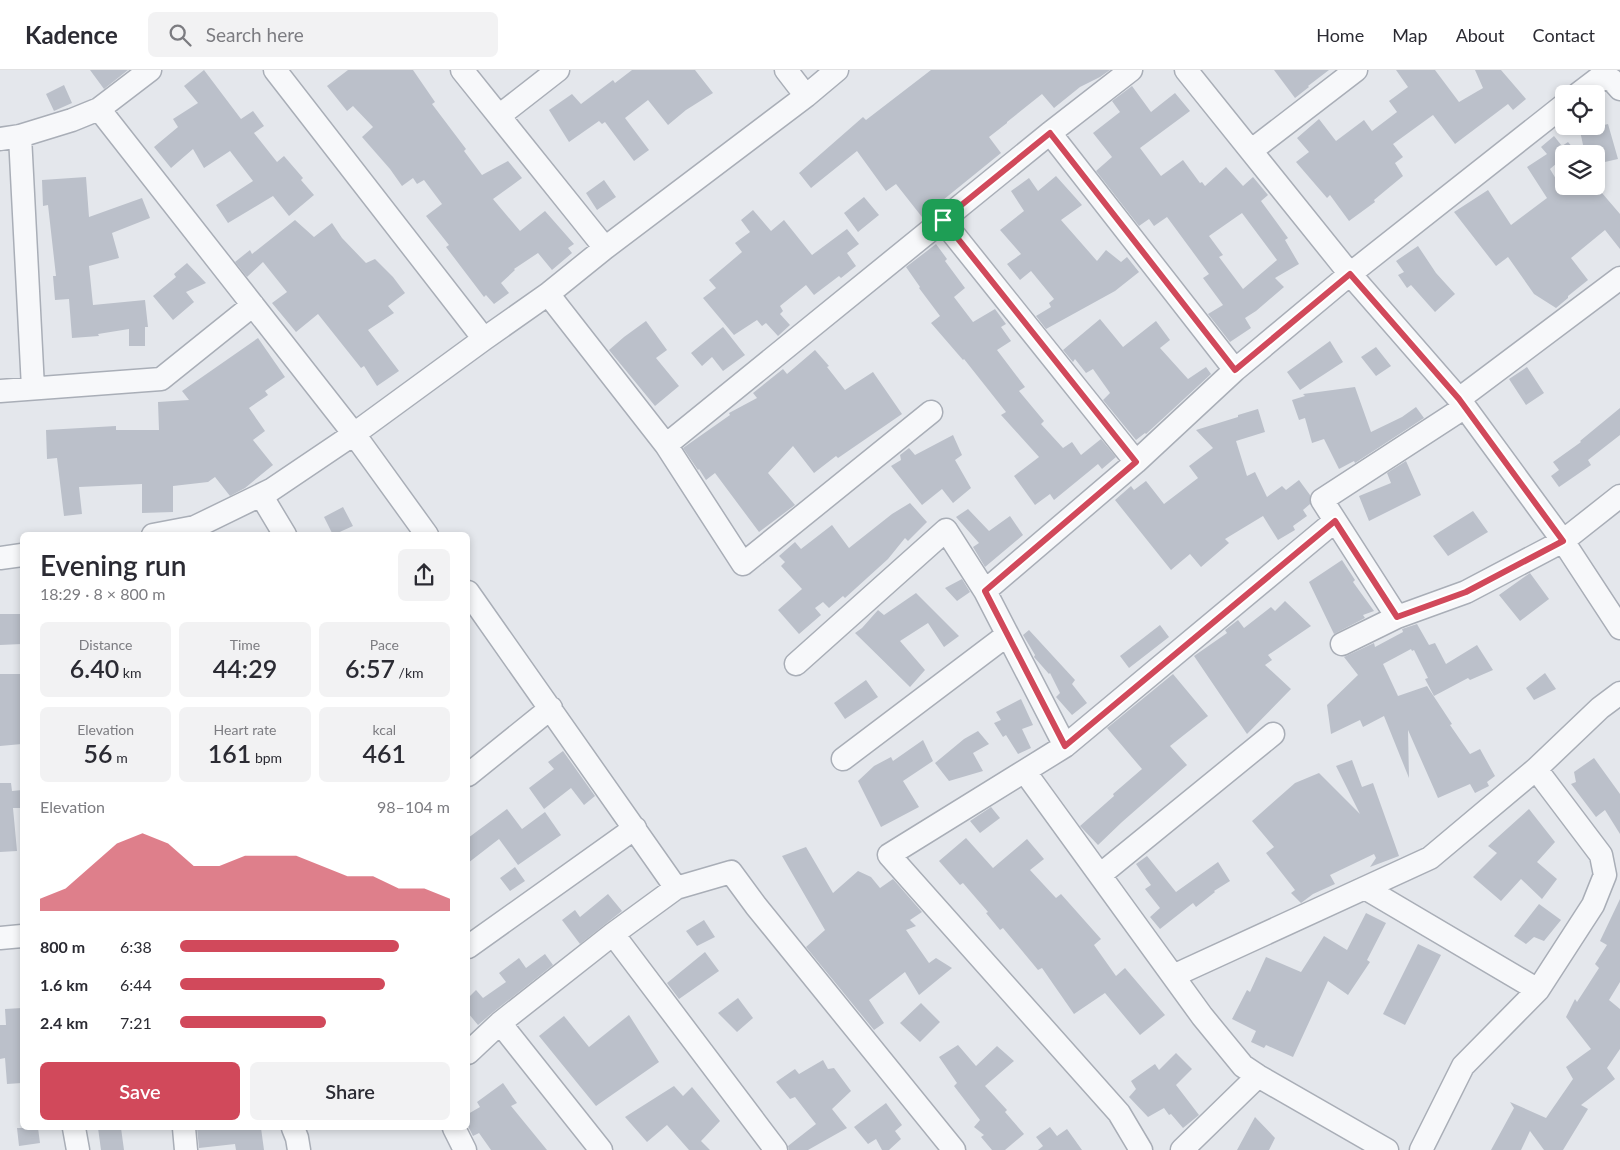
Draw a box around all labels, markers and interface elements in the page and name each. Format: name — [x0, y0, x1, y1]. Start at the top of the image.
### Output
search box — [148, 12, 498, 57]
text: Kadence — [25, 20, 118, 49]
icon: search — [166, 21, 194, 49]
text: Search here — [206, 23, 304, 46]
text: Home — [1316, 24, 1364, 46]
text: Map — [1392, 24, 1428, 46]
text: About — [1456, 24, 1505, 46]
text: Contact — [1533, 24, 1595, 46]
map controls — [1555, 85, 1605, 195]
button: locate — [1555, 85, 1605, 135]
button: layers — [1555, 145, 1605, 195]
pin — [922, 199, 964, 241]
icon: arrive — [929, 206, 957, 234]
text: Evening run — [40, 548, 186, 582]
button: share — [398, 549, 450, 601]
text: 18:29 · 8 × 800 m — [40, 584, 165, 603]
text: Distance — [79, 636, 133, 653]
text: Time — [230, 636, 260, 653]
text: Pace — [370, 636, 399, 653]
text: 6.40 — [70, 653, 119, 683]
text: 44:29 — [213, 653, 277, 683]
text: 6:57 — [345, 653, 395, 683]
text: km — [119, 664, 141, 681]
text: /km — [395, 664, 424, 681]
text: Elevation — [77, 721, 134, 738]
text: Heart rate — [214, 721, 276, 738]
text: kcal — [372, 721, 396, 738]
text: 56 — [84, 738, 113, 768]
text: 161 — [208, 738, 251, 768]
text: 461 — [363, 738, 406, 768]
text: m — [113, 749, 128, 766]
text: bpm — [251, 749, 282, 766]
text: Elevation — [40, 797, 105, 816]
text: 98–104 m — [377, 797, 450, 816]
text: 800 m — [40, 937, 85, 956]
text: 6:38 — [120, 937, 152, 956]
text: 1.6 km — [40, 975, 88, 994]
text: 6:44 — [120, 975, 152, 994]
text: 2.4 km — [40, 1013, 88, 1032]
text: 7:21 — [120, 1013, 152, 1032]
button: Save — [40, 1062, 240, 1120]
button: Share — [250, 1062, 450, 1120]

